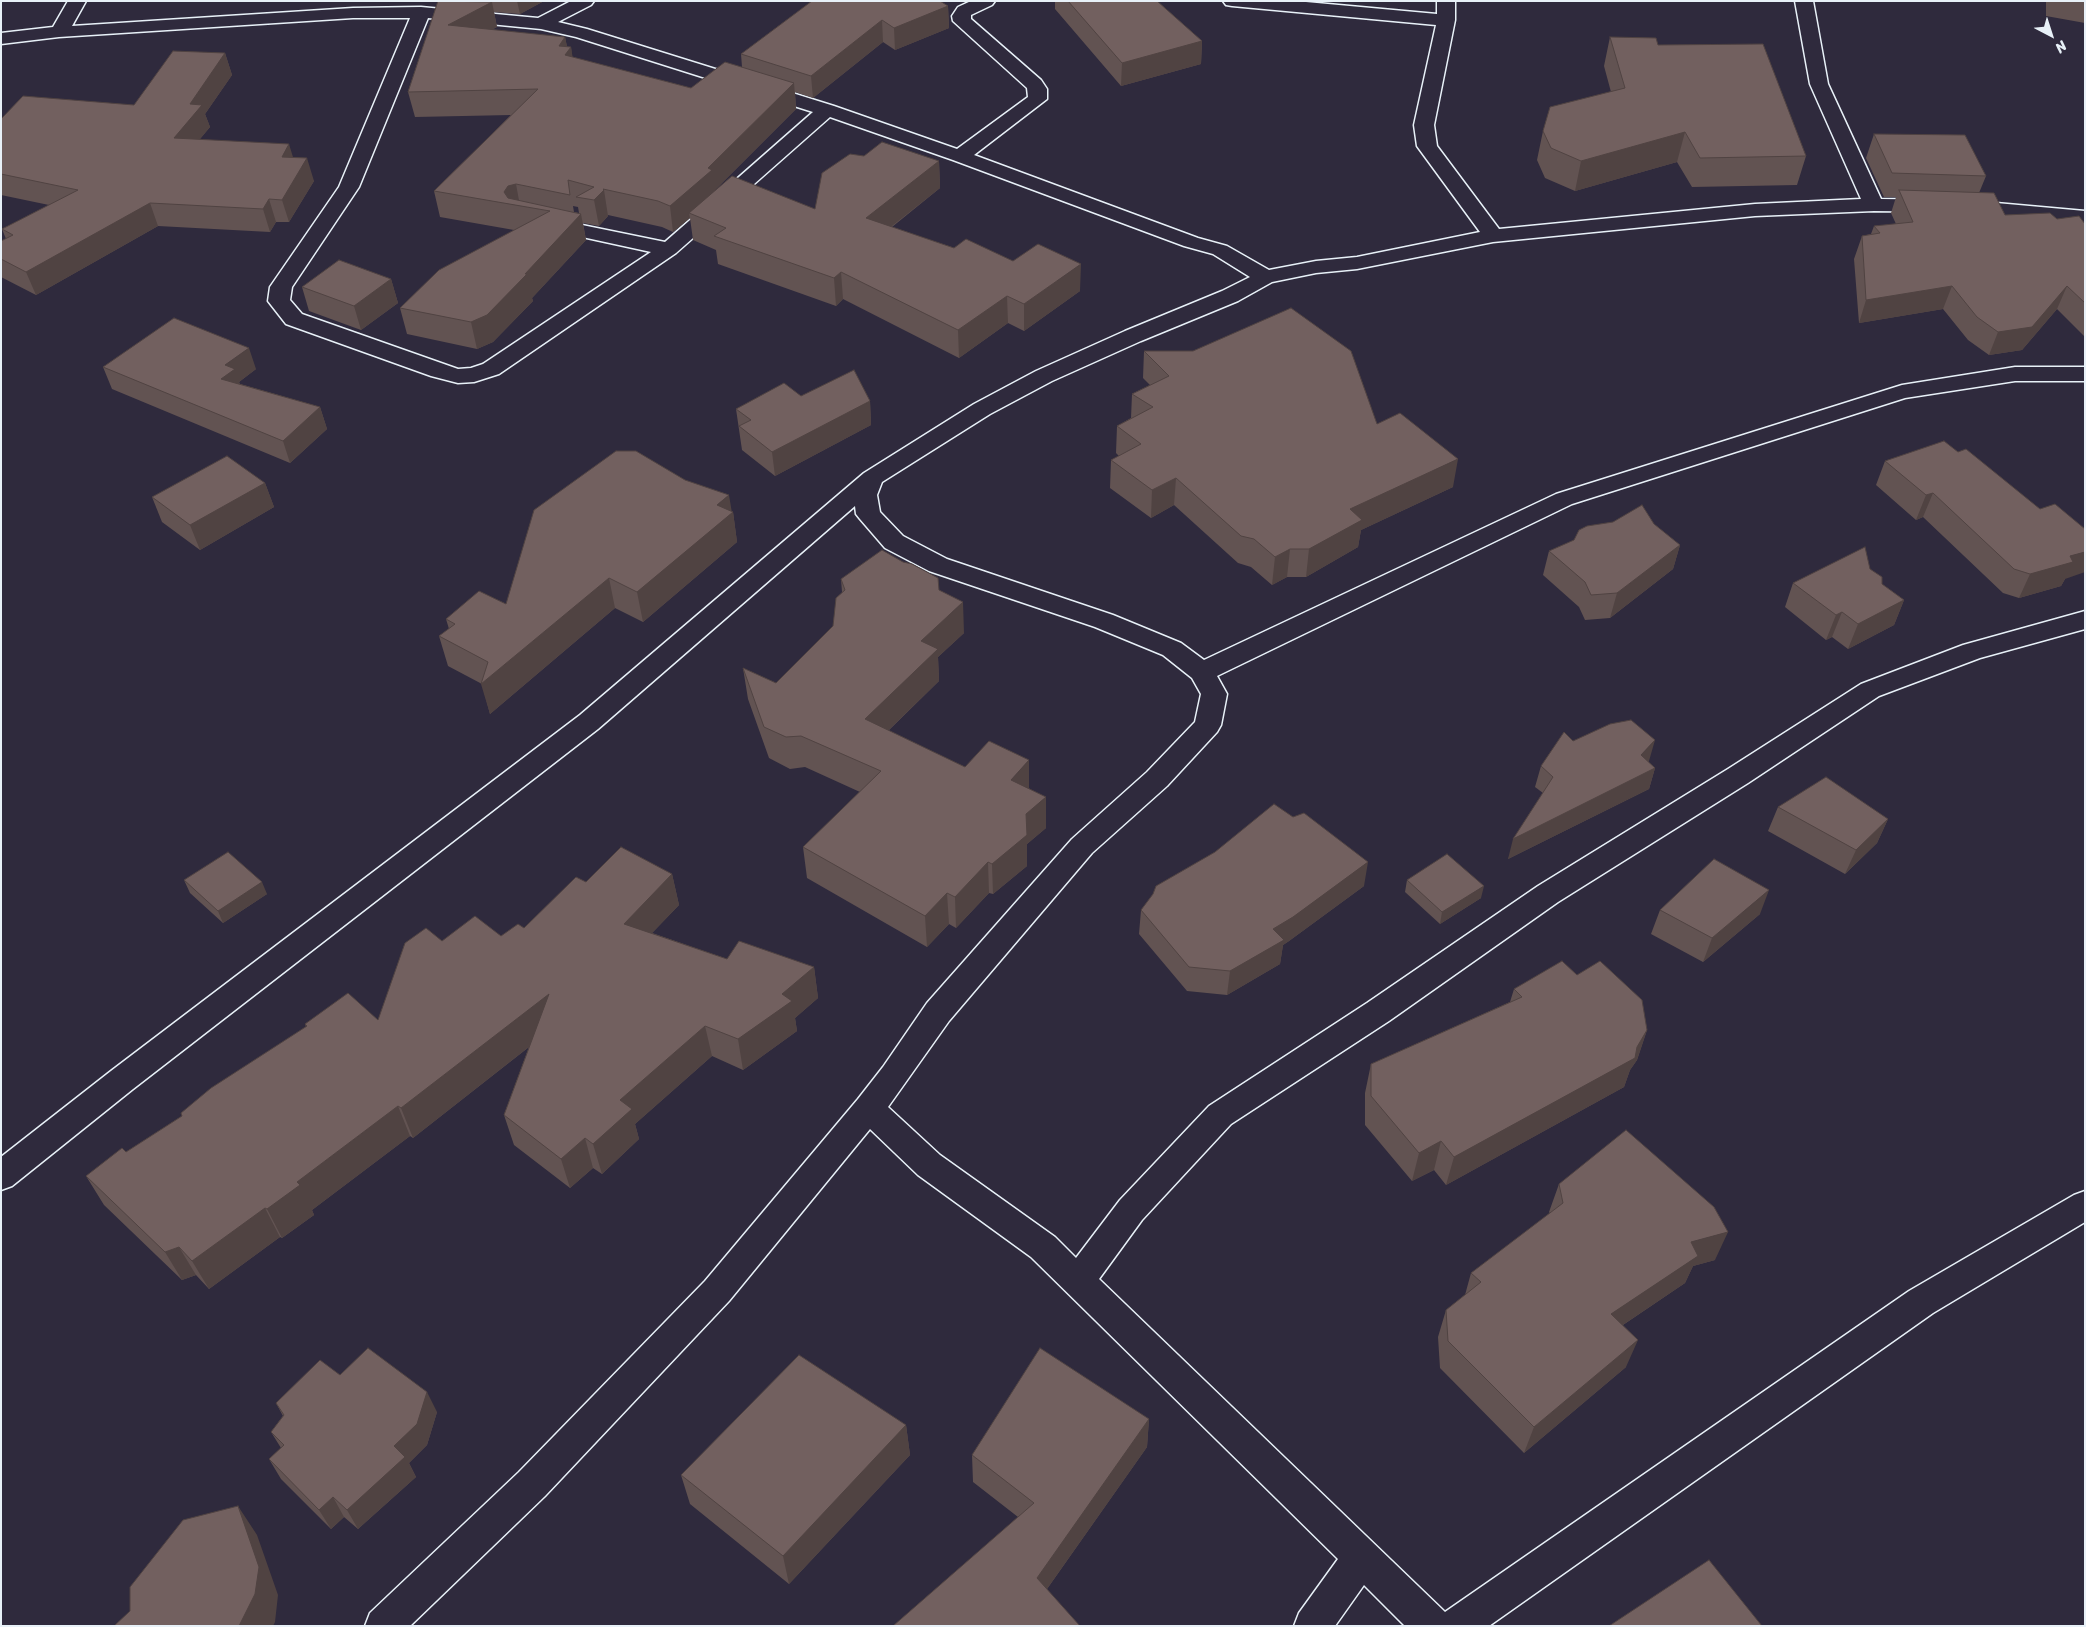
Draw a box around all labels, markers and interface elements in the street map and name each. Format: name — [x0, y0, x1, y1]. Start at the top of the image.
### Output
north arrow — [2026, 10, 2076, 60]
text: N — [2049, 34, 2073, 60]

